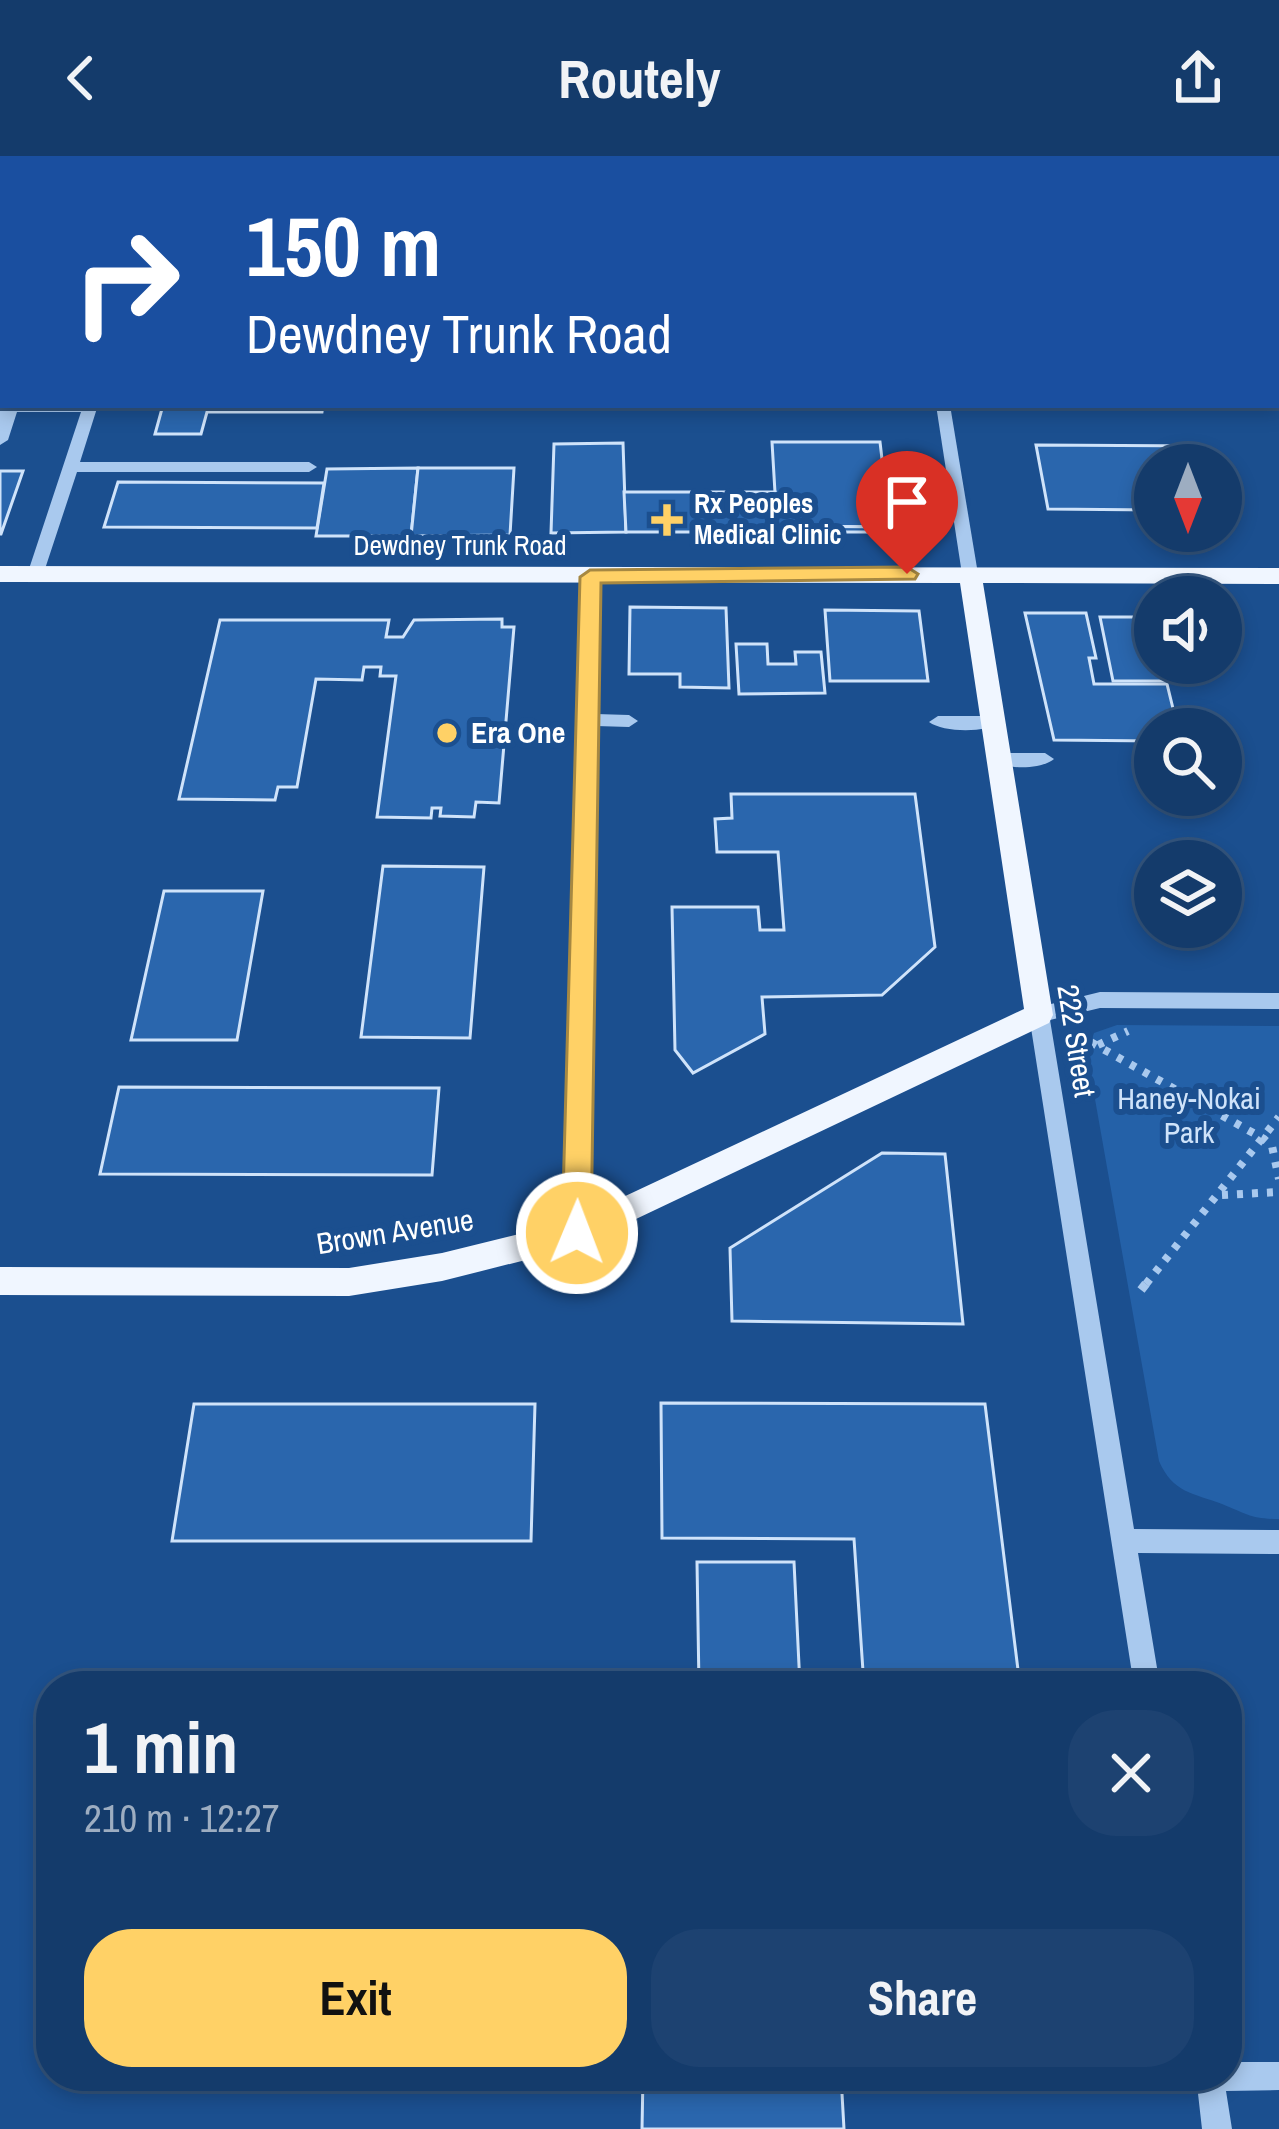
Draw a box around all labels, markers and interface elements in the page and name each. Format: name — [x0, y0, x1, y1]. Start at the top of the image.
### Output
text: Routely — [558, 42, 721, 115]
icon: back — [48, 45, 114, 111]
icon: share — [1165, 45, 1231, 111]
text: 150 m — [246, 189, 441, 302]
icon: right — [48, 204, 204, 360]
text: Dewdney Trunk Road — [246, 297, 672, 370]
north arrow — [1134, 444, 1242, 552]
map controls — [1134, 444, 1242, 948]
pin — [856, 451, 958, 574]
icon: arrive — [874, 469, 940, 535]
place label: Rx Peoples Medical Clinic — [694, 485, 842, 552]
marker: Rx Peoples Medical Clinic — [651, 504, 683, 536]
street label: Dewdney Trunk Road — [354, 527, 566, 563]
button: sound — [1134, 576, 1242, 684]
button: search — [1134, 708, 1242, 816]
place label: Era One — [471, 712, 565, 752]
marker: Era One — [434, 720, 460, 746]
button: layers — [1134, 840, 1242, 948]
street label: 222 Street — [1048, 982, 1106, 1100]
park label: Haney-Nokai Park — [1117, 1078, 1261, 1152]
position arrow — [514, 1170, 640, 1296]
street label: Brown Avenue — [314, 1199, 476, 1263]
text: 1 min — [84, 1698, 238, 1795]
button: close — [1068, 1710, 1194, 1836]
text: 210 m · 12:27 — [84, 1792, 280, 1844]
button: Exit — [84, 1929, 627, 2067]
button: Share — [651, 1929, 1194, 2067]

